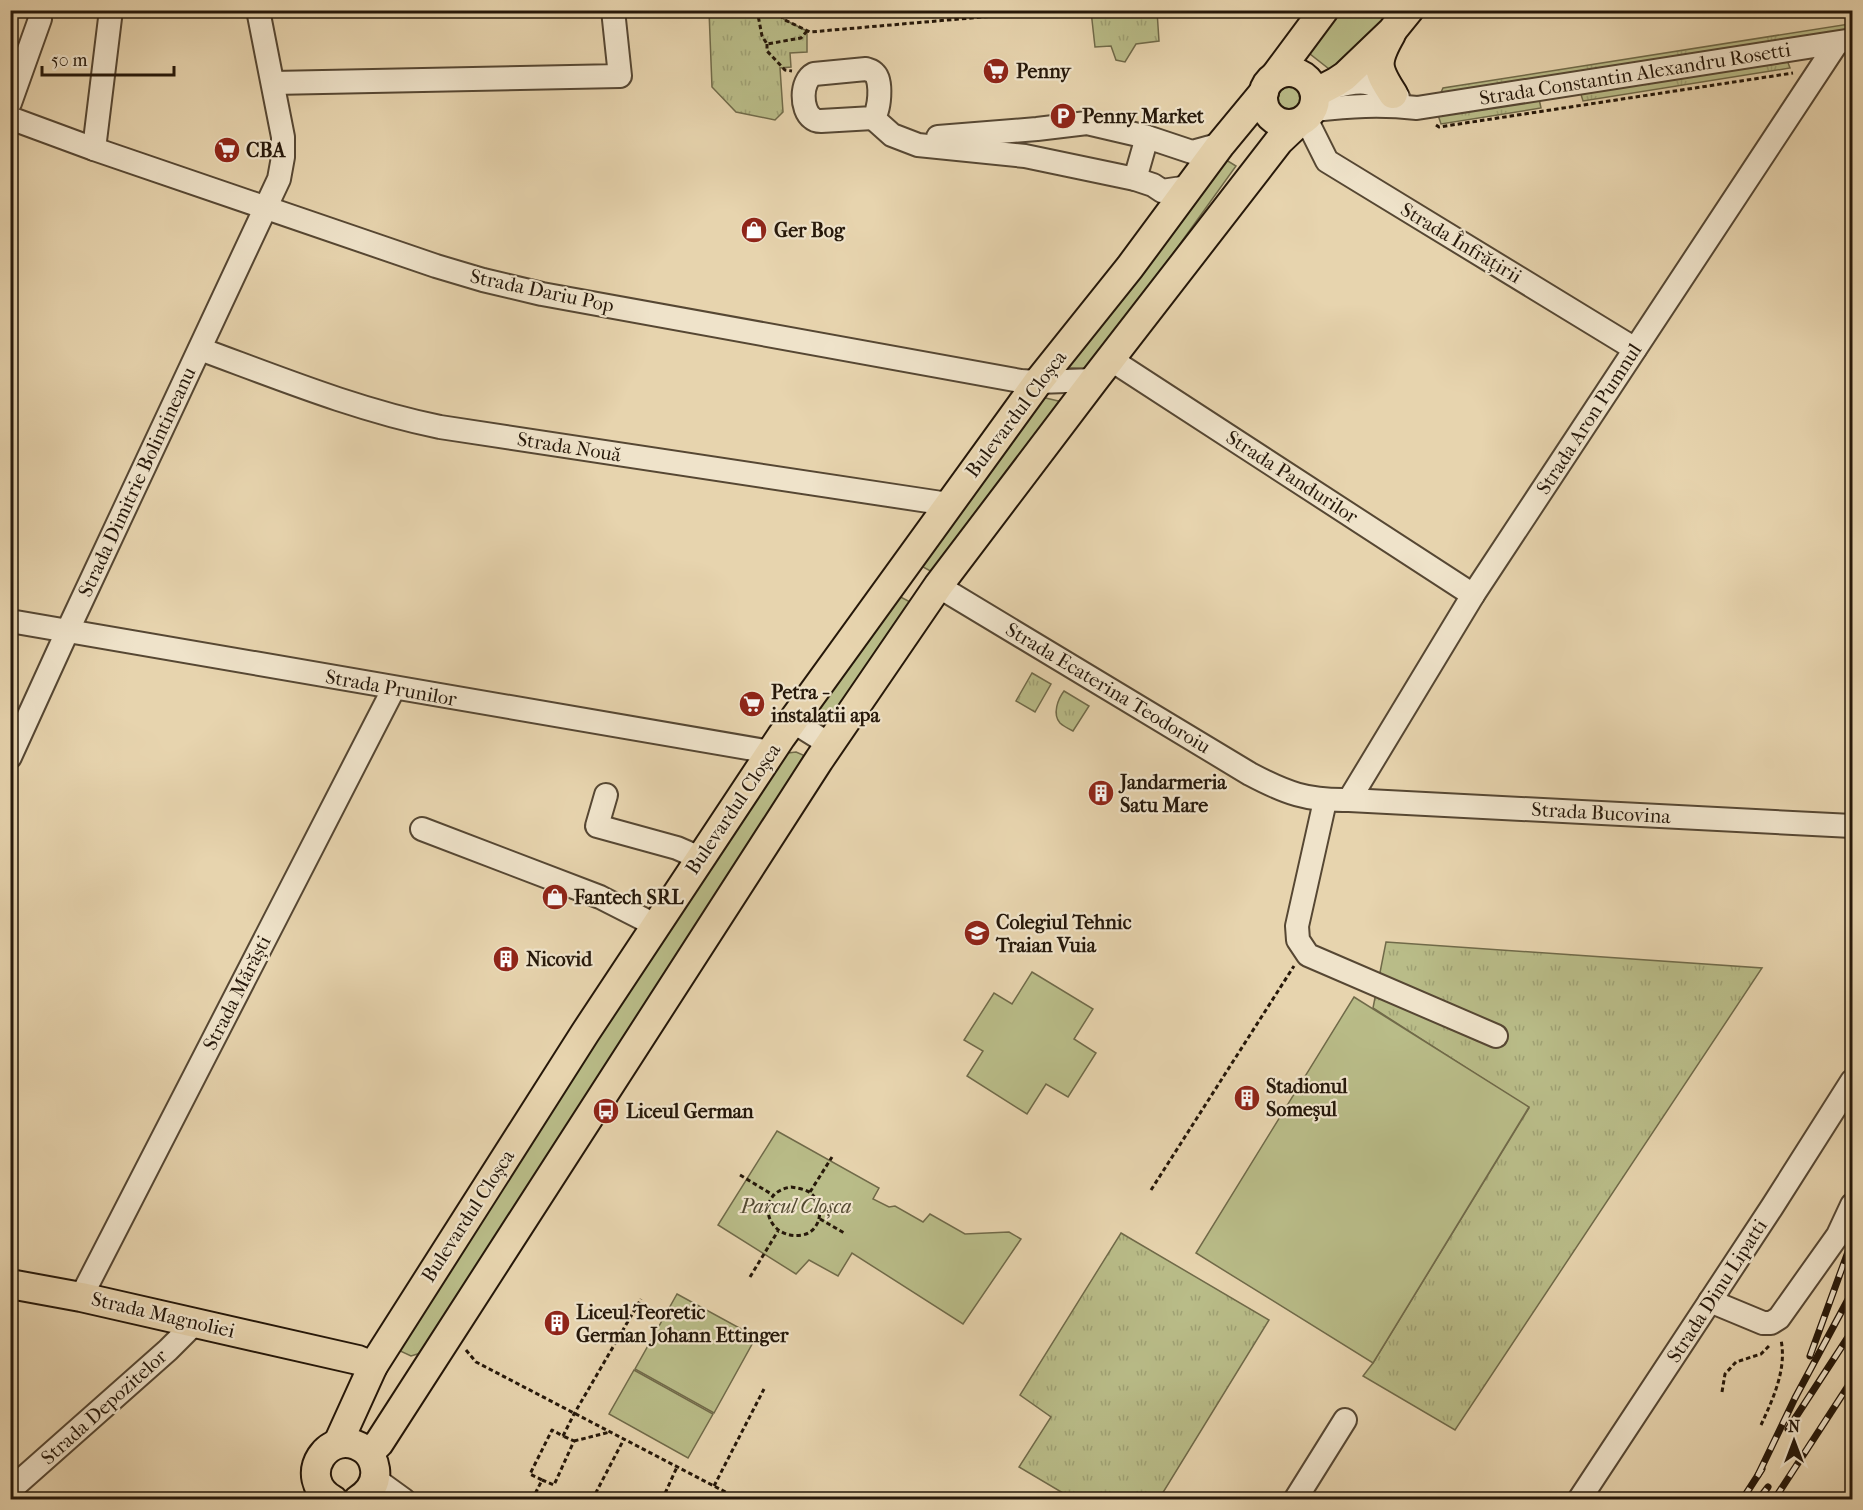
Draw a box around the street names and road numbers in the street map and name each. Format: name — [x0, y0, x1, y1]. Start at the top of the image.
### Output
street label: Strada Constantin Alexandru Rosetti — [1478, 38, 1793, 110]
street label: Strada Înfrățirii — [1396, 197, 1526, 289]
street label: Strada Dariu Pop — [468, 265, 616, 318]
street label: Strada Aron Pumnul — [1532, 339, 1647, 499]
street label: Bulevardul Cloșca — [961, 345, 1072, 482]
street label: Strada Dimitrie Bolintineanu — [74, 363, 201, 601]
street label: Strada Pandurilor — [1222, 426, 1363, 529]
street label: Strada Nouă — [515, 427, 623, 467]
street label: Strada Ecaterina Teodoroiu — [1001, 618, 1215, 759]
street label: Strada Prunilor — [324, 665, 459, 711]
street label: Bulevardul Cloșca — [681, 738, 786, 879]
street label: Strada Bucovina — [1531, 798, 1672, 828]
street label: Strada Mărăști — [198, 932, 276, 1054]
street label: Bulevardul Cloșca — [417, 1145, 520, 1286]
street label: Strada Dinu Lipatti — [1662, 1215, 1772, 1367]
street label: Strada Magnoliei — [89, 1287, 237, 1343]
street label: Strada Depozitelor — [36, 1344, 172, 1469]

